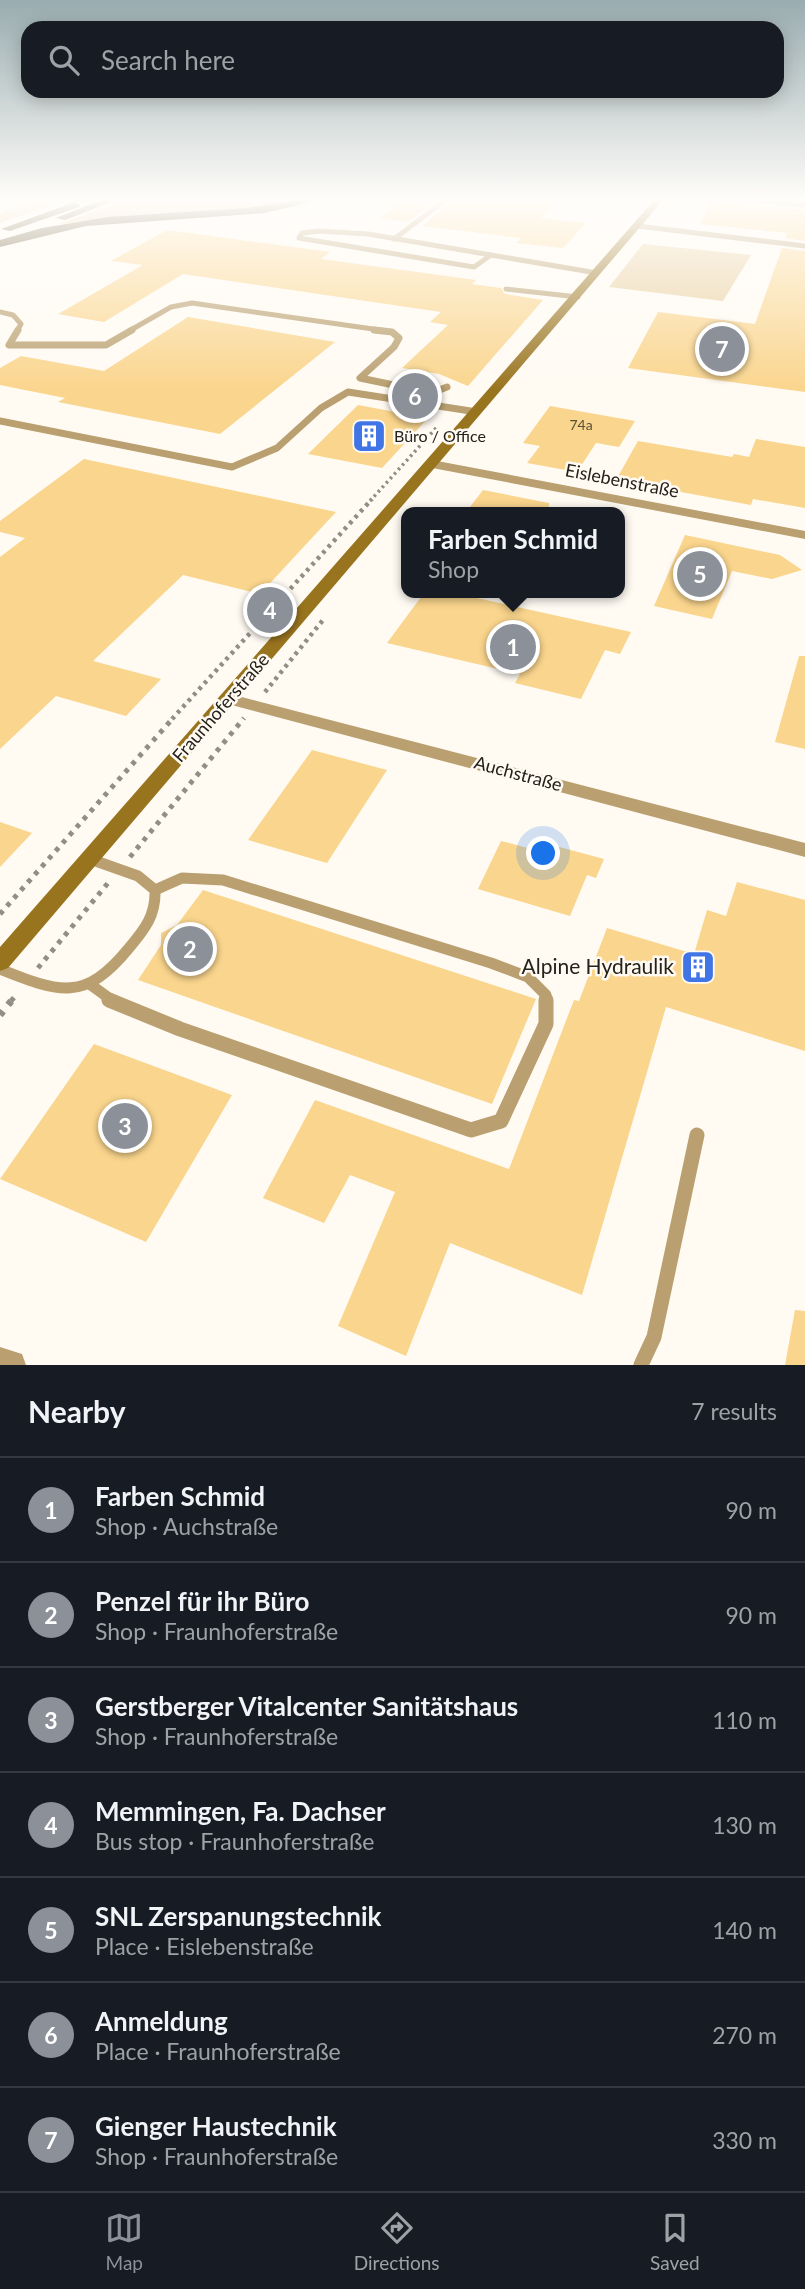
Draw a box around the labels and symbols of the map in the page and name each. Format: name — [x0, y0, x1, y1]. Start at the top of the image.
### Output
pin: 7 — [699, 323, 745, 375]
pin: 6 — [392, 370, 438, 422]
house number: 74a — [569, 416, 593, 433]
building icon: Büro / Office — [350, 417, 388, 455]
place label: Büro / Office — [394, 426, 486, 445]
street label: Eislebenstraße — [563, 458, 681, 502]
pin: 5 — [677, 548, 723, 600]
pin: 4 — [247, 584, 293, 636]
pin: 1 — [490, 621, 536, 673]
street label: Fraunhoferstraße — [167, 649, 273, 766]
street label: Auchstraße — [472, 751, 565, 795]
your location — [526, 836, 560, 870]
pin: 2 — [167, 923, 213, 975]
building icon: Alpine Hydraulik — [679, 948, 717, 986]
place label: Alpine Hydraulik — [522, 953, 674, 978]
pin: 3 — [102, 1100, 148, 1152]

